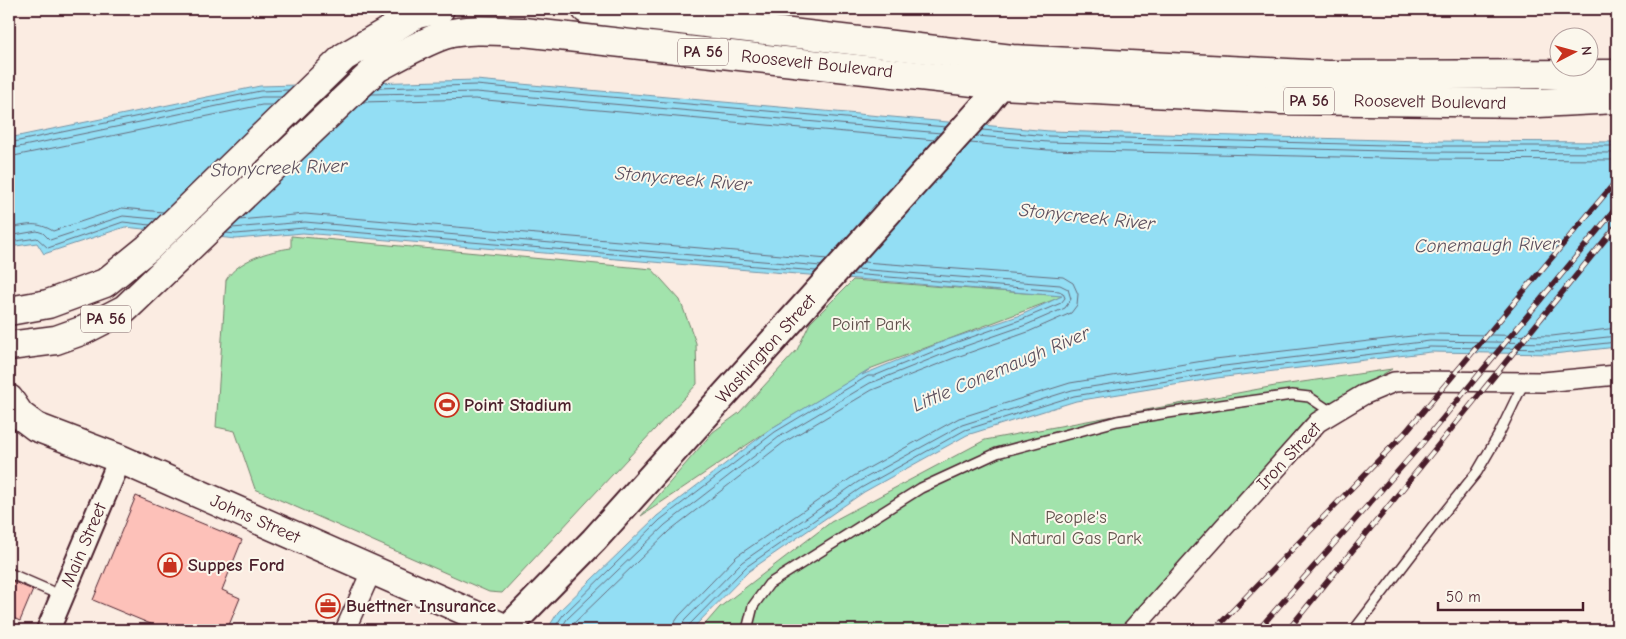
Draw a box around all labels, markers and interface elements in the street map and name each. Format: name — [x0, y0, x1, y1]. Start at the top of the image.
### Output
north arrow — [1548, 28, 1598, 78]
road number: PA 56 — [678, 38, 728, 66]
text: N — [1578, 45, 1595, 56]
street label: Roosevelt Boulevard — [740, 46, 894, 82]
road number: PA 56 — [1284, 88, 1334, 114]
street label: Roosevelt Boulevard — [1354, 90, 1506, 114]
water label: Stonycreek River — [210, 155, 349, 181]
water label: Stonycreek River — [614, 162, 753, 196]
water label: Stonycreek River — [1018, 199, 1158, 235]
water label: Conemaugh River — [1415, 233, 1561, 257]
street label: Washington Street — [711, 289, 821, 408]
road number: PA 56 — [81, 306, 131, 332]
park label: Point Park — [832, 314, 911, 335]
water label: Little Conemaugh River — [909, 321, 1094, 416]
sports icon: Point Stadium — [434, 392, 460, 418]
place label: Point Stadium — [464, 395, 572, 416]
street label: Iron Street — [1253, 417, 1326, 494]
street label: Johns Street — [207, 490, 304, 548]
street label: Main Street — [57, 499, 111, 590]
park label: People's Natural Gas Park — [1010, 507, 1142, 549]
shop icon: Suppes Ford — [157, 552, 183, 578]
place label: Suppes Ford — [188, 555, 285, 576]
scale bar — [1438, 579, 1584, 611]
text: 50 m — [1446, 588, 1481, 606]
office icon: Buettner Insurance — [315, 593, 341, 619]
place label: Buettner Insurance — [346, 596, 496, 617]

